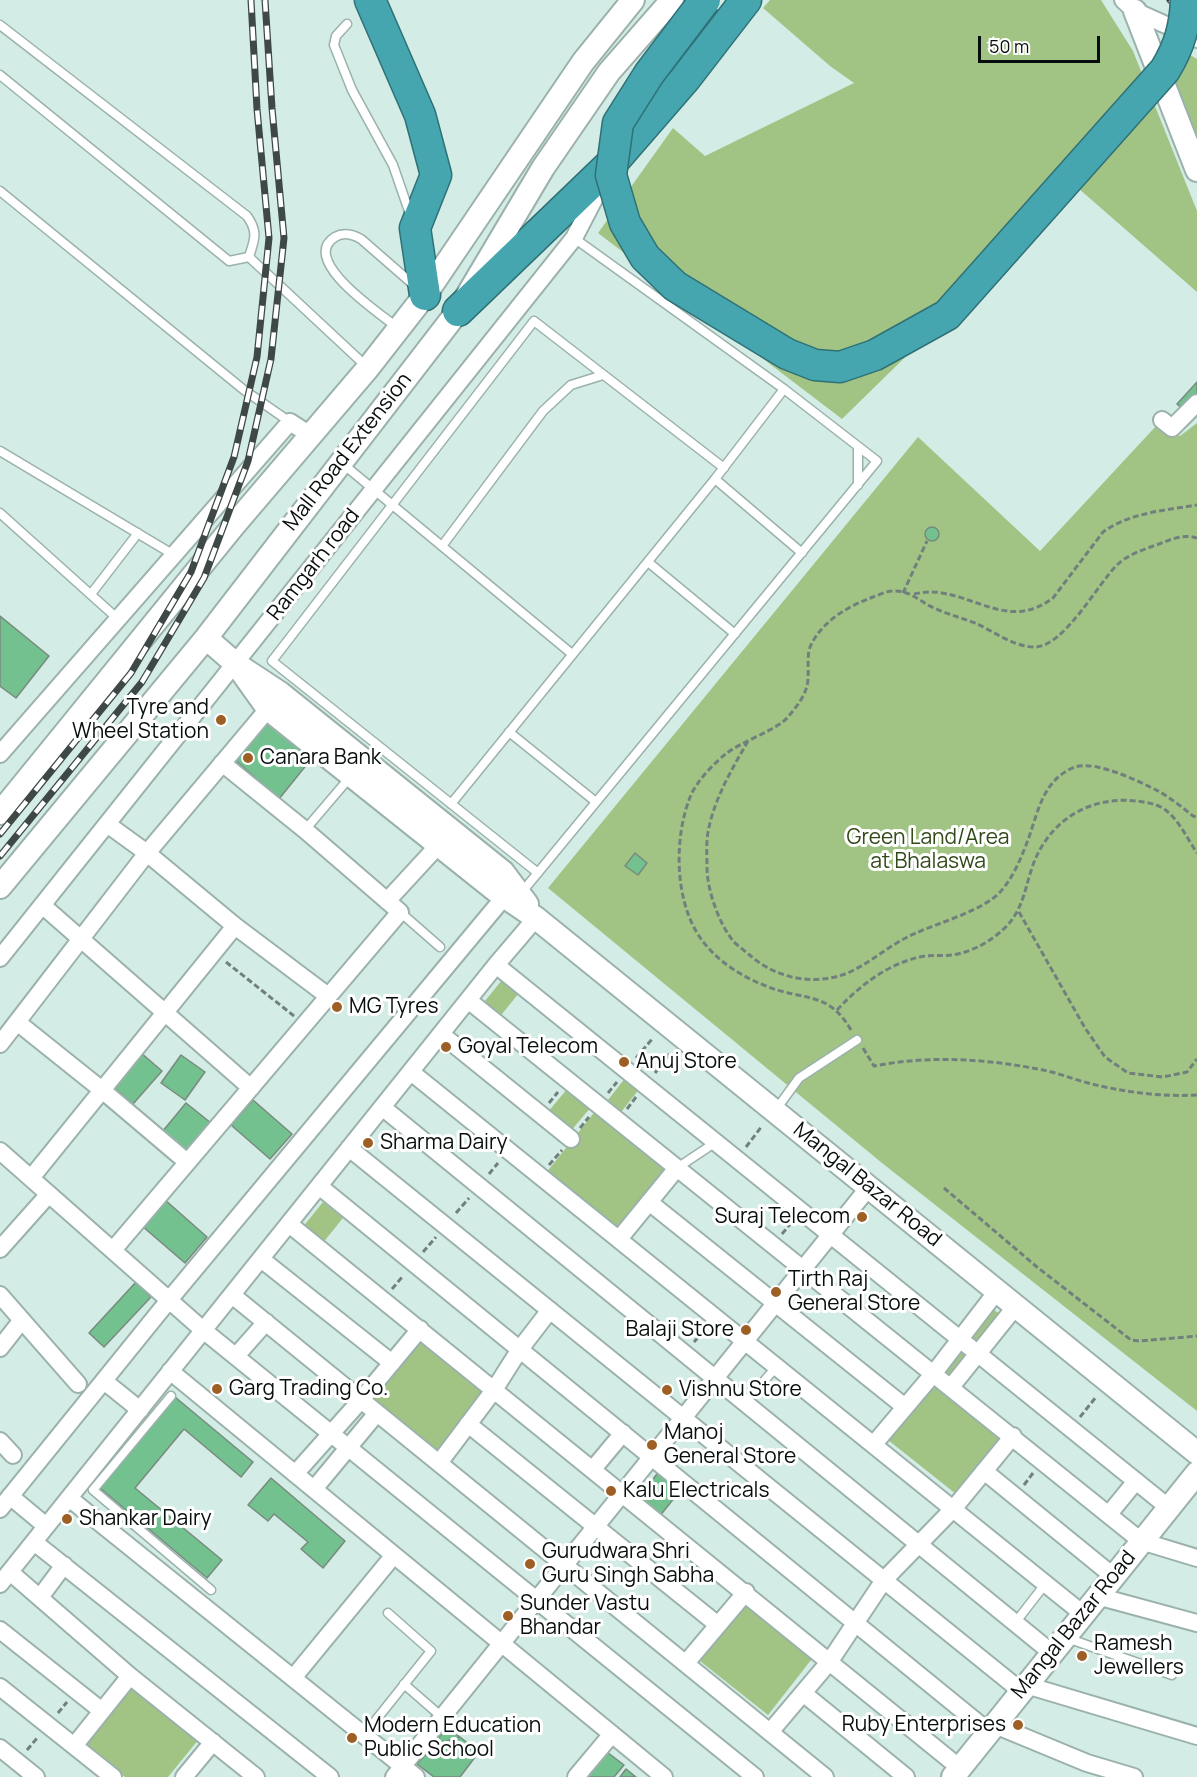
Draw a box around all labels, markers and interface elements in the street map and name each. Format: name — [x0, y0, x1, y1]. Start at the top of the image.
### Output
scale bar — [981, 24, 1102, 62]
text: 50 m — [989, 34, 1029, 58]
street label: Mall Road Extension — [278, 368, 418, 536]
street label: Ramgarh road — [263, 504, 365, 626]
place label: Tyre and Wheel Station — [72, 695, 209, 745]
marker: Tyre and Wheel Station — [214, 713, 228, 727]
place label: Canara Bank — [260, 745, 381, 771]
marker: Canara Bank — [241, 751, 255, 765]
park label: Green Land/Area at Bhalaswa — [847, 825, 1009, 875]
place label: MG Tyres — [349, 994, 438, 1020]
marker: MG Tyres — [330, 1000, 344, 1014]
place label: Goyal Telecom — [458, 1034, 598, 1060]
marker: Goyal Telecom — [439, 1040, 453, 1054]
place label: Anuj Store — [636, 1049, 737, 1075]
marker: Anuj Store — [617, 1055, 631, 1069]
street label: Mangal Bazar Road — [788, 1118, 946, 1252]
place label: Sharma Dairy — [380, 1130, 508, 1156]
marker: Sharma Dairy — [361, 1136, 375, 1150]
place label: Suraj Telecom — [714, 1204, 850, 1230]
marker: Suraj Telecom — [855, 1210, 869, 1224]
place label: Tirth Raj General Store — [788, 1267, 920, 1317]
marker: Tirth Raj General Store — [769, 1285, 783, 1299]
place label: Balaji Store — [626, 1317, 734, 1343]
marker: Balaji Store — [739, 1323, 753, 1337]
place label: Garg Trading Co. — [229, 1376, 388, 1402]
place label: Vishnu Store — [679, 1377, 802, 1403]
marker: Garg Trading Co. — [210, 1382, 224, 1396]
marker: Vishnu Store — [660, 1383, 674, 1397]
place label: Manoj General Store — [664, 1420, 796, 1470]
marker: Manoj General Store — [645, 1438, 659, 1452]
place label: Kalu Electricals — [623, 1478, 770, 1504]
marker: Kalu Electricals — [604, 1484, 618, 1498]
place label: Shankar Dairy — [79, 1506, 212, 1532]
marker: Shankar Dairy — [60, 1512, 74, 1526]
place label: Gurudwara Shri Guru Singh Sabha — [542, 1539, 714, 1589]
street label: Mangal Bazar Road — [1007, 1546, 1141, 1704]
marker: Gurudwara Shri Guru Singh Sabha — [523, 1557, 537, 1571]
place label: Sunder Vastu Bhandar — [520, 1591, 650, 1641]
marker: Sunder Vastu Bhandar — [501, 1609, 515, 1623]
place label: Ramesh Jewellers — [1094, 1631, 1184, 1681]
marker: Ramesh Jewellers — [1075, 1649, 1089, 1663]
place label: Ruby Enterprises — [842, 1712, 1006, 1738]
place label: Modern Education Public School — [364, 1713, 541, 1763]
marker: Ruby Enterprises — [1011, 1718, 1025, 1732]
marker: Modern Education Public School — [345, 1731, 359, 1745]

